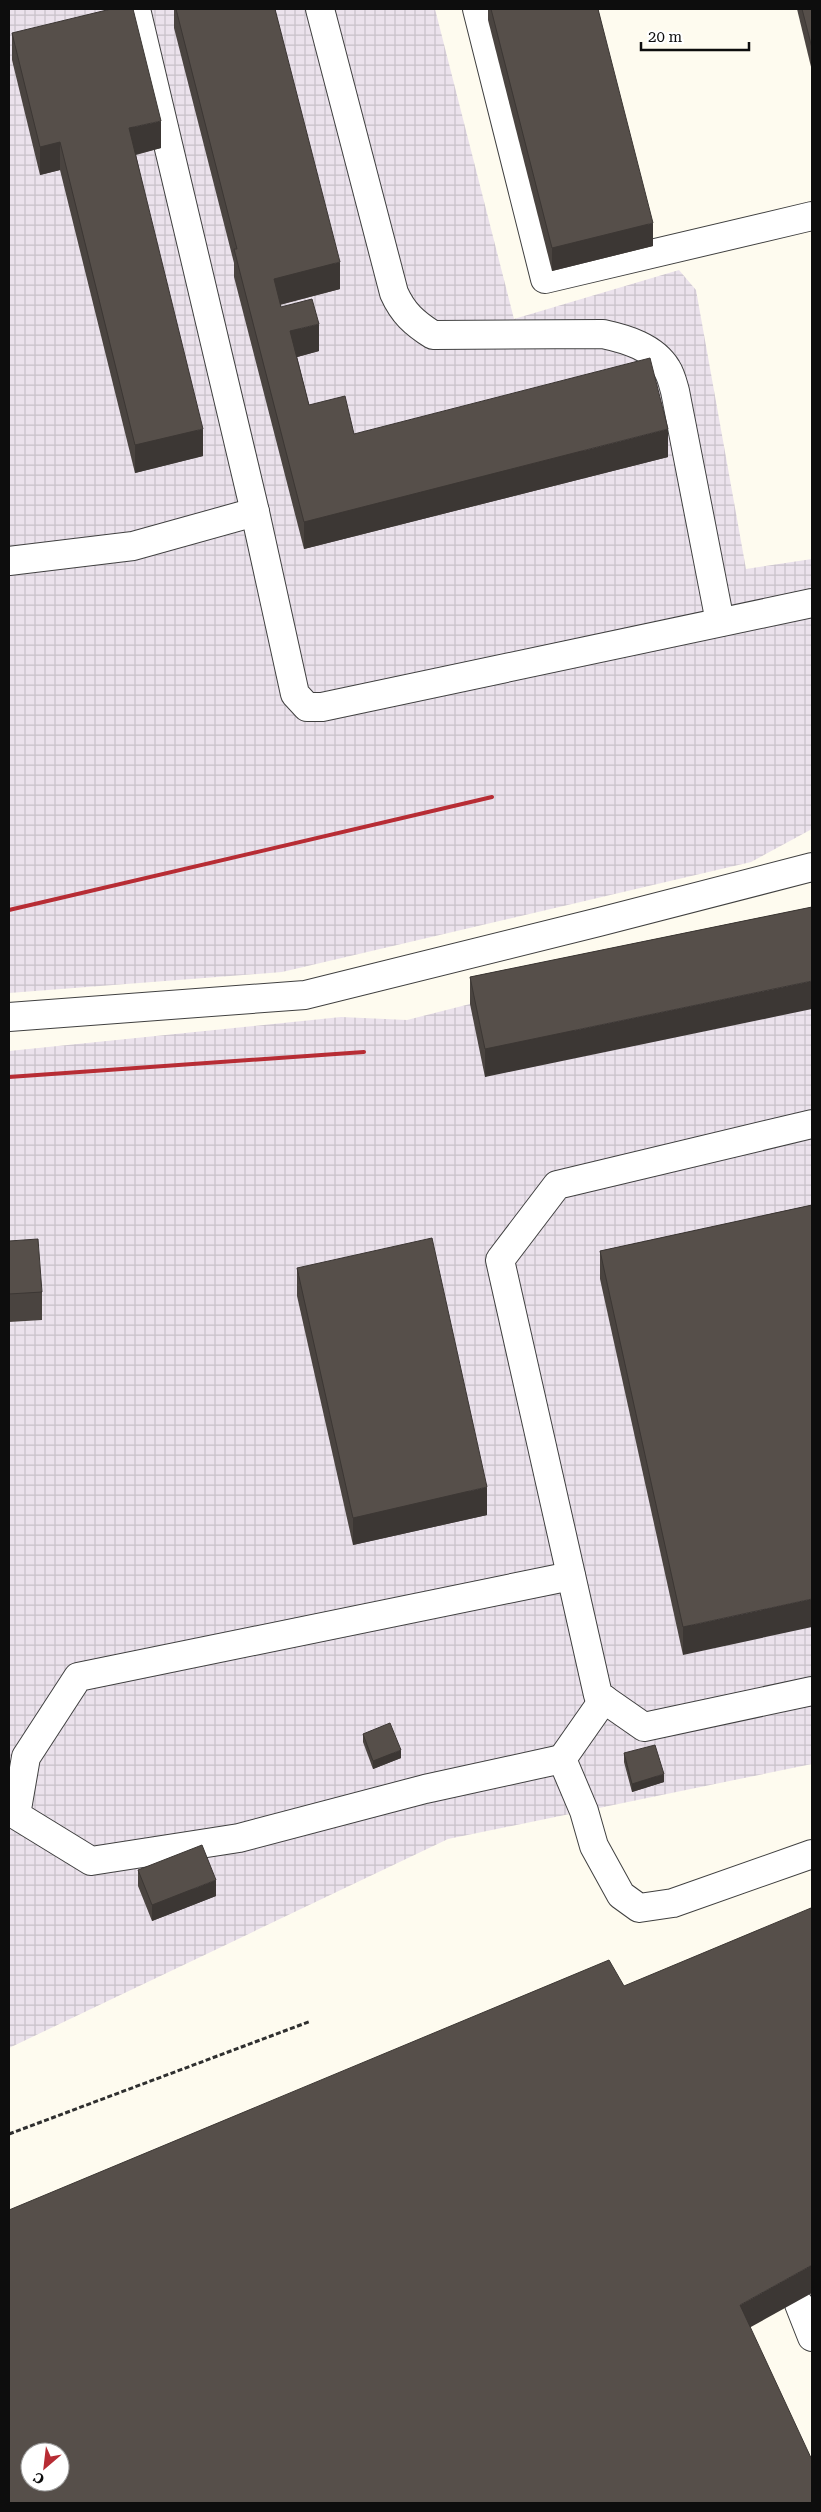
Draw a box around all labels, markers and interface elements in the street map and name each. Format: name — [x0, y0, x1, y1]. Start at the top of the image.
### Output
scale bar — [641, 20, 748, 52]
text: 20 m — [648, 28, 683, 46]
north arrow — [20, 2442, 70, 2492]
text: С — [31, 2469, 47, 2488]

